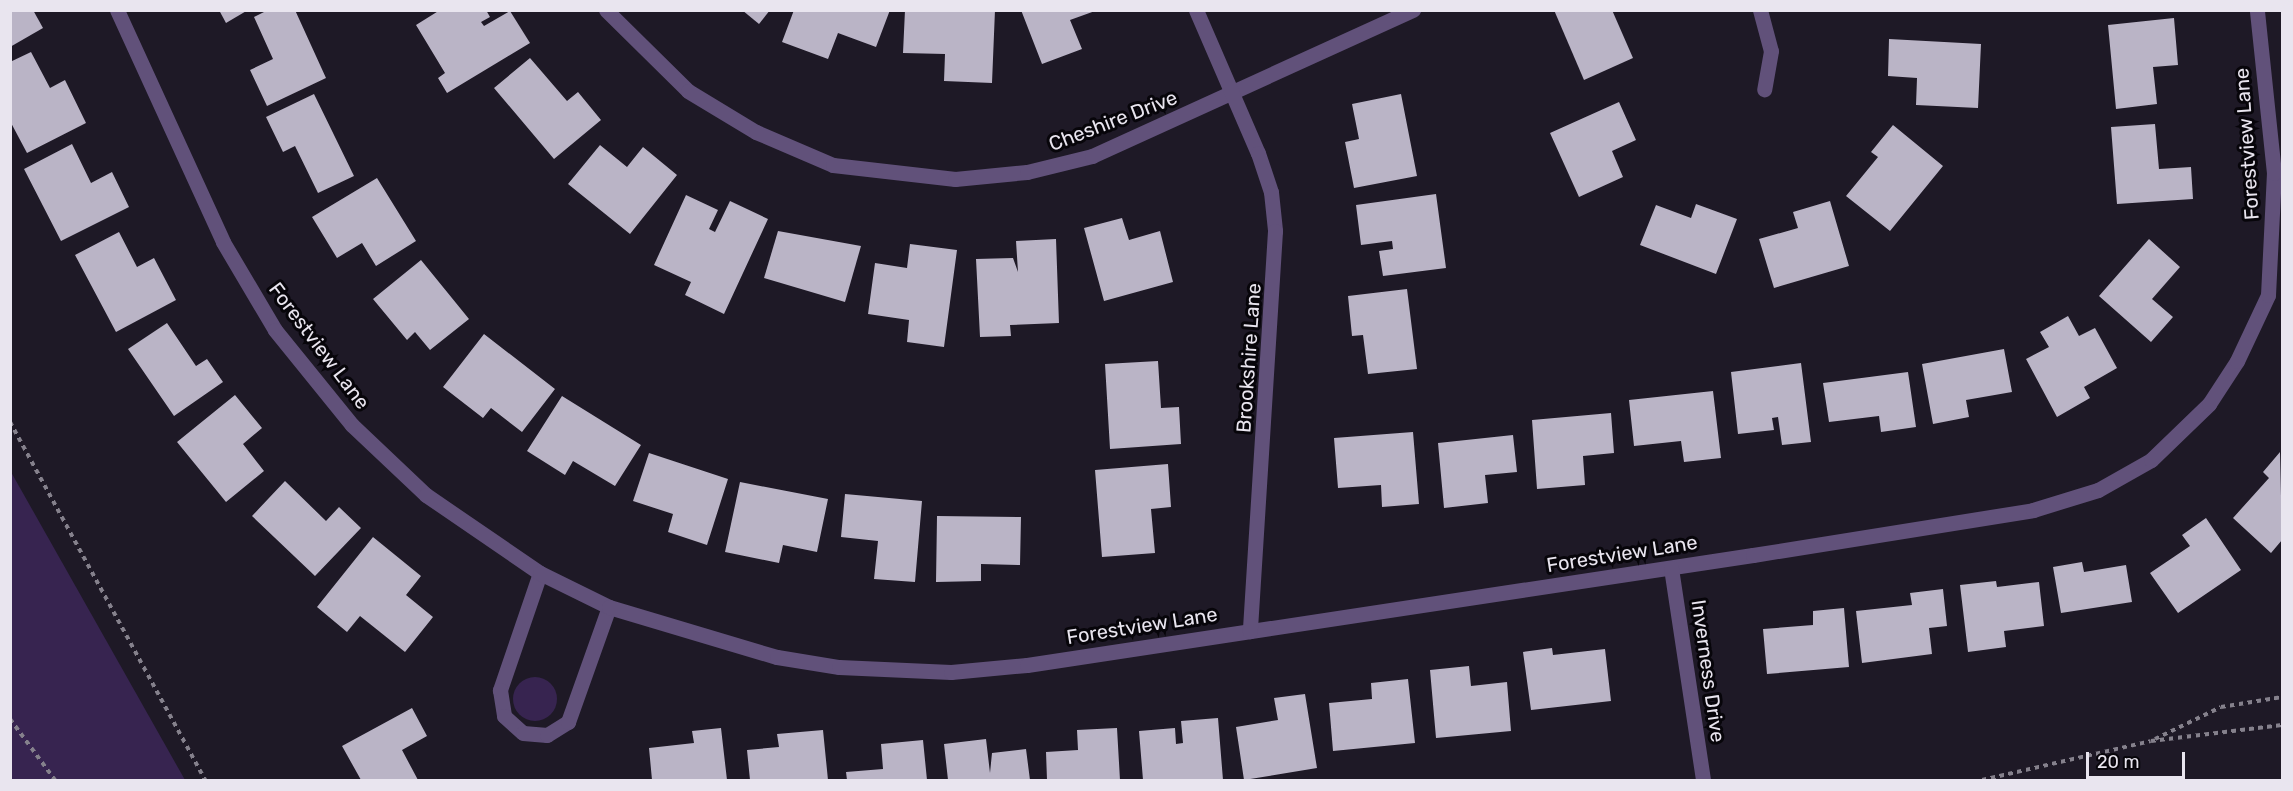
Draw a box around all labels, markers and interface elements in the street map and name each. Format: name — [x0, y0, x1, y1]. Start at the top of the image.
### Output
street label: Forestview Lane — [2230, 67, 2264, 221]
street label: Cheshire Drive — [1045, 86, 1181, 156]
street label: Forestview Lane — [263, 278, 375, 414]
street label: Brookshire Lane — [1232, 282, 1266, 434]
street label: Forestview Lane — [1545, 530, 1699, 578]
street label: Inverness Drive — [1686, 598, 1730, 744]
street label: Forestview Lane — [1065, 602, 1219, 650]
scale bar — [2089, 740, 2188, 778]
text: 20 m — [2097, 751, 2139, 773]

